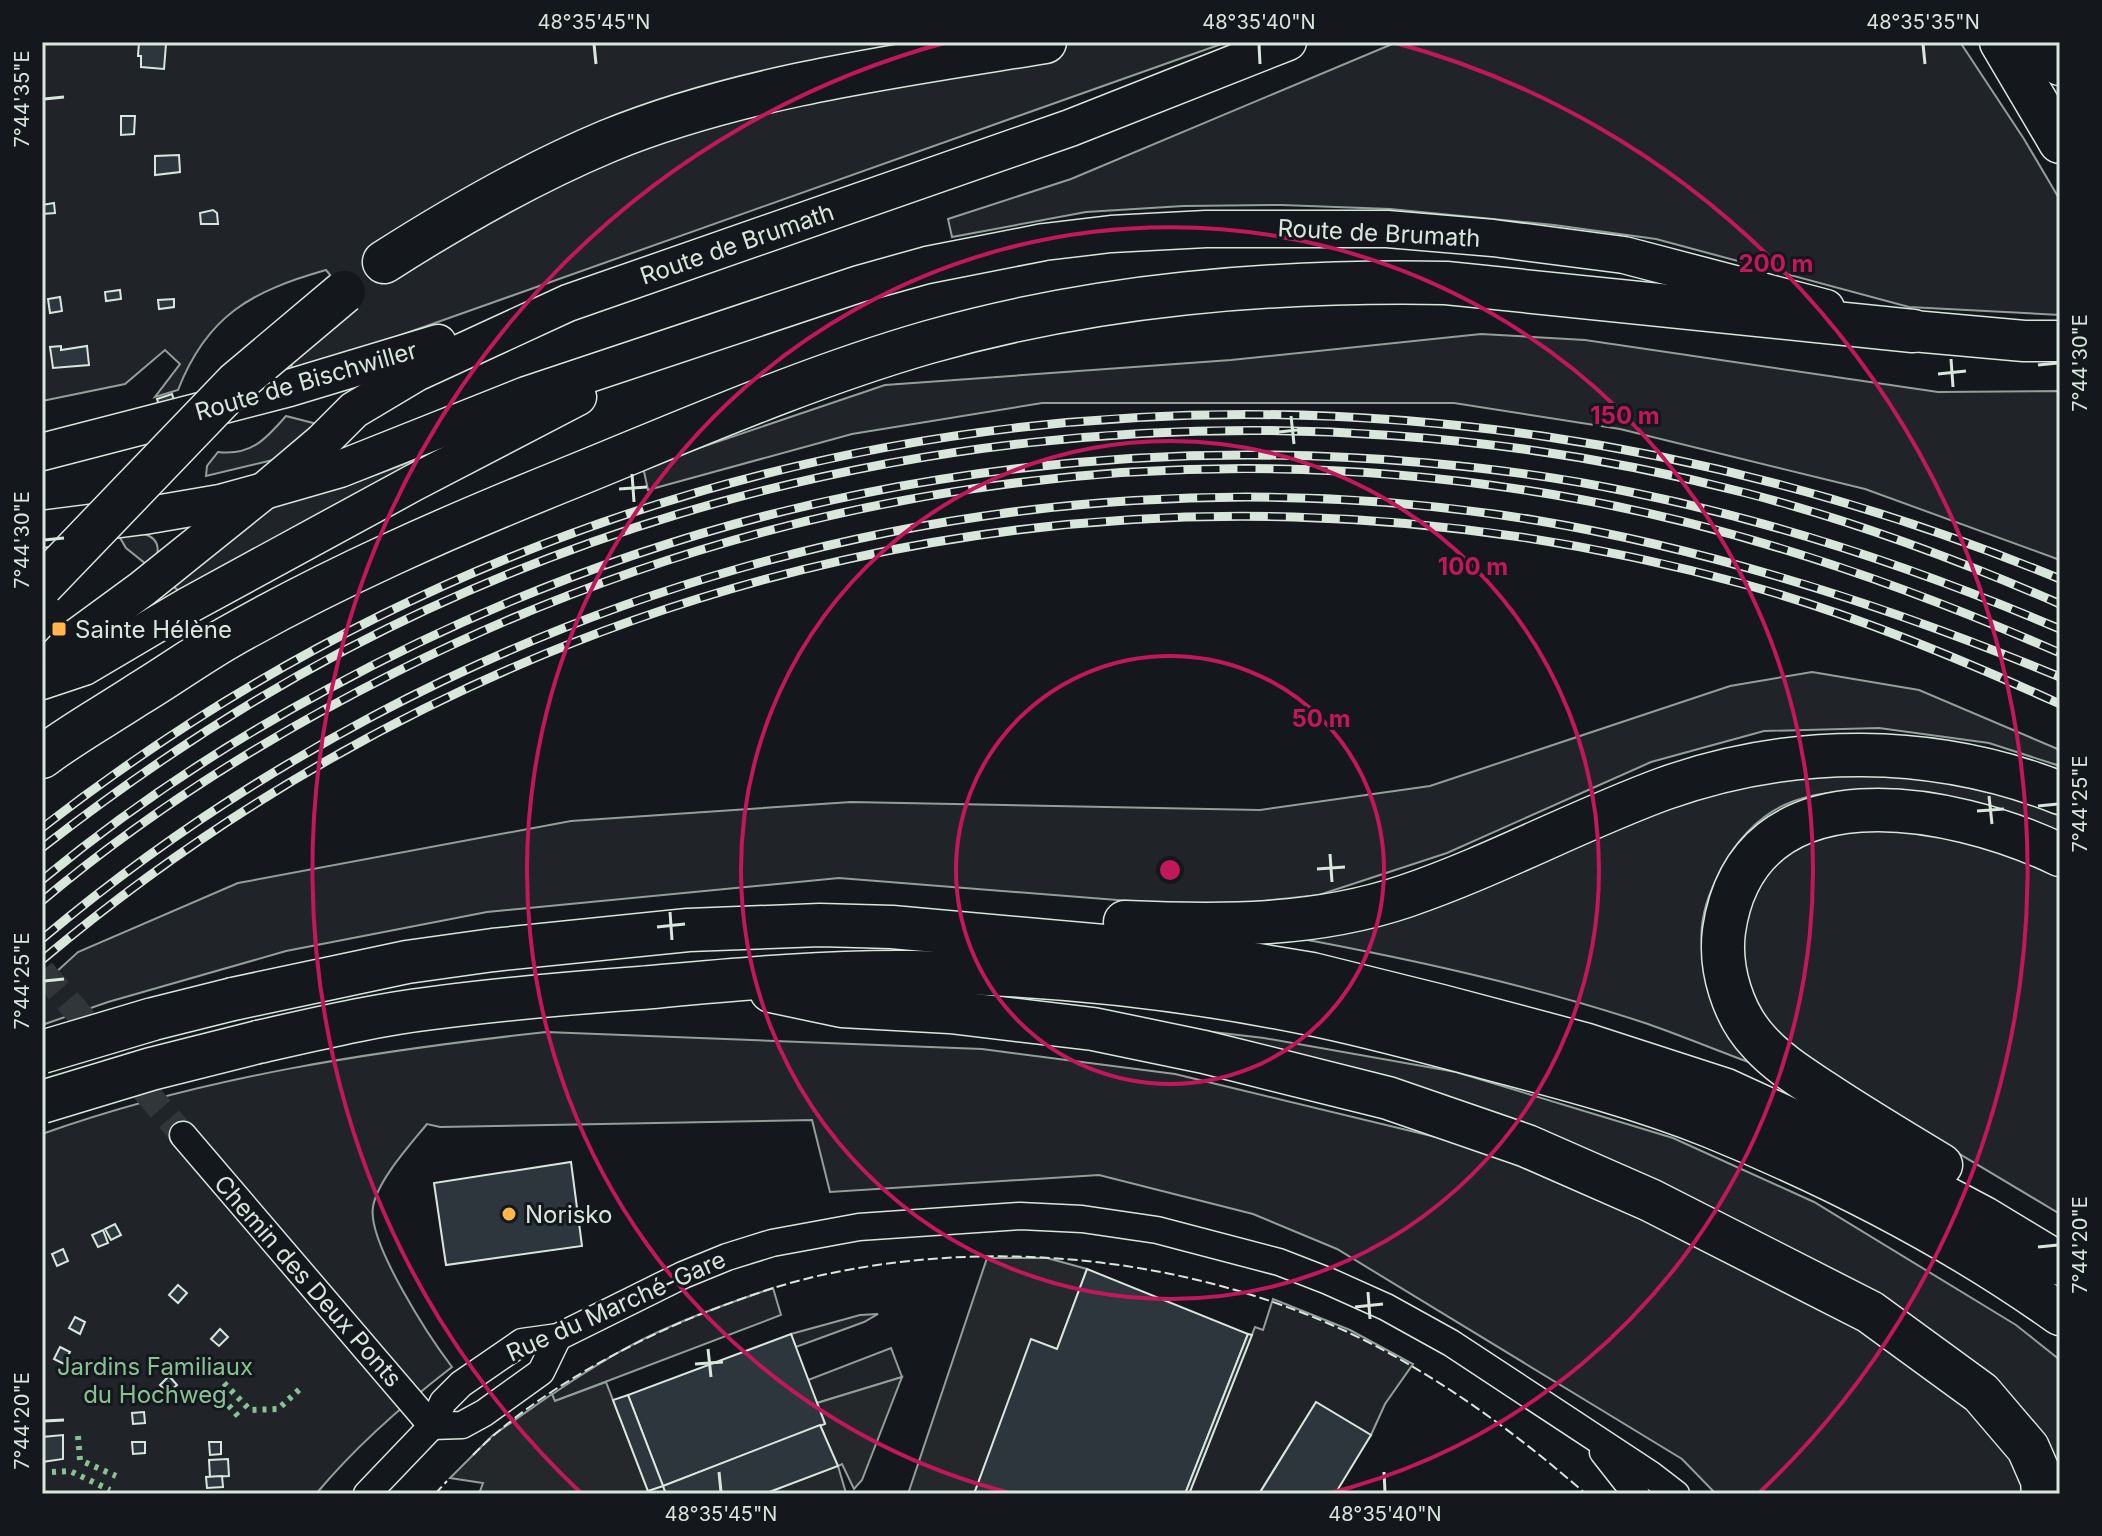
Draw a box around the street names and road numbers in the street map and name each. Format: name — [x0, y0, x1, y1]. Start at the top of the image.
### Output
street label: Route de Brumath — [636, 197, 838, 291]
street label: Route de Brumath — [1277, 213, 1481, 253]
street label: Route de Bischwiller — [192, 335, 420, 427]
street label: Chemin des Deux Ponts — [208, 1169, 408, 1393]
street label: Rue du Marché-Gare — [502, 1245, 730, 1367]

